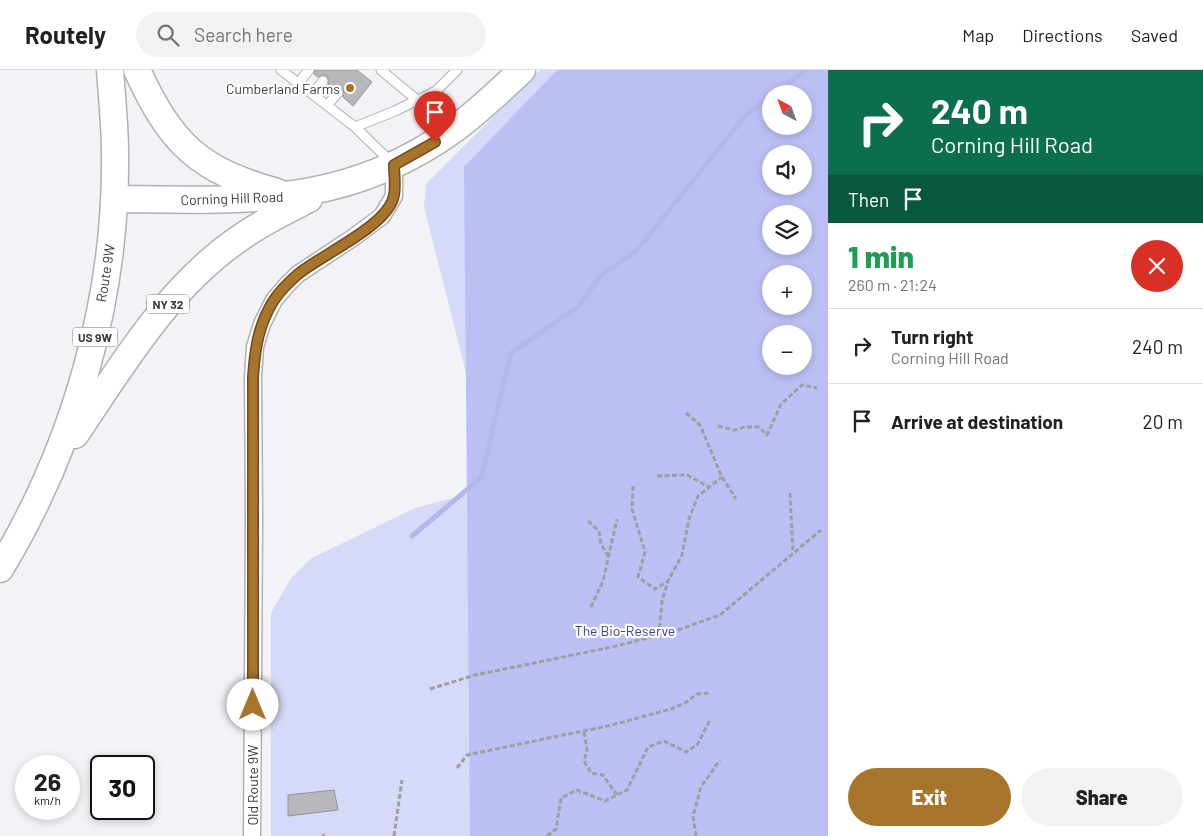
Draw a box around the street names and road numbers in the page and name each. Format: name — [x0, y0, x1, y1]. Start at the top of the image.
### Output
street label: Corning Hill Road — [180, 188, 284, 208]
street label: Route 9W — [92, 243, 118, 303]
road number: NY 32 — [147, 294, 189, 313]
road number: US 9W — [72, 328, 118, 346]
street label: Old Route 9W — [244, 745, 261, 825]

